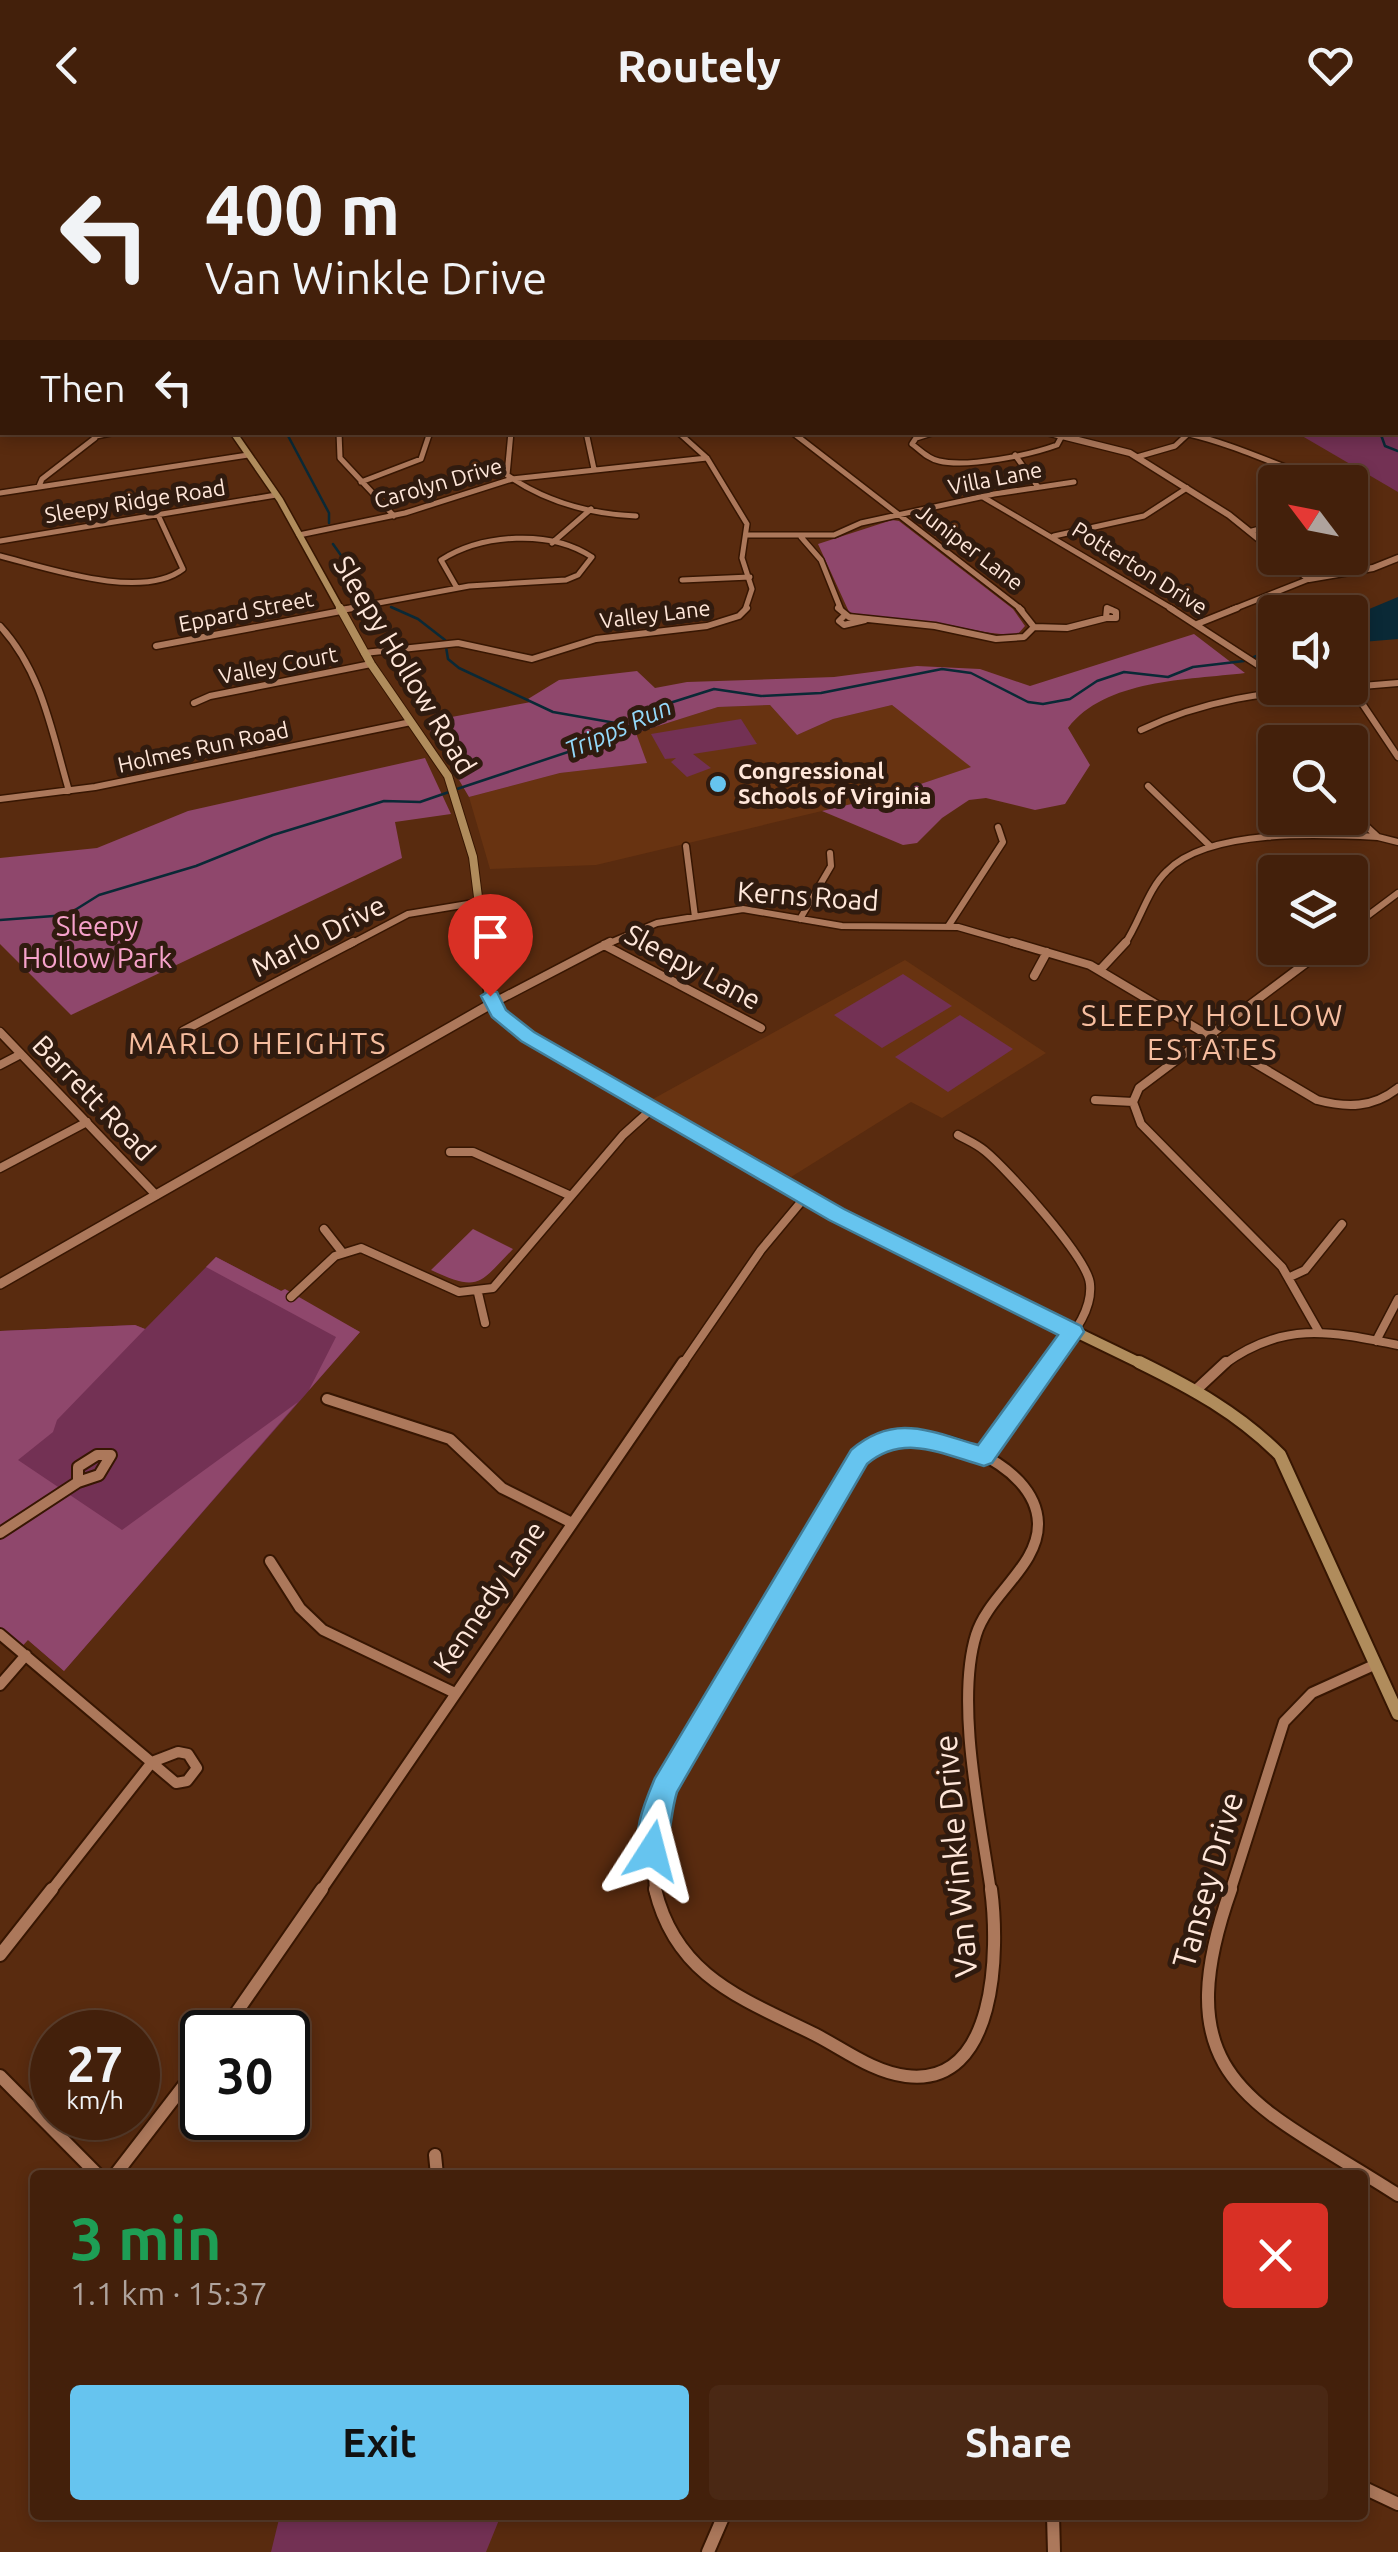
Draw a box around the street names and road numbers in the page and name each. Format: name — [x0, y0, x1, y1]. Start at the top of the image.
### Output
street label: Carolyn Drive — [371, 452, 505, 513]
street label: Villa Lane — [946, 456, 1044, 499]
street label: Sleepy Ridge Road — [43, 474, 227, 527]
street label: Juniper Lane — [912, 498, 1029, 595]
street label: Potterton Drive — [1068, 516, 1212, 619]
street label: Sleepy Hollow Road — [328, 550, 483, 779]
street label: Eppard Street — [176, 585, 316, 636]
street label: Valley Lane — [598, 594, 712, 633]
street label: Valley Court — [217, 641, 340, 688]
street label: Holmes Run Road — [115, 716, 291, 777]
street label: Kerns Road — [736, 875, 880, 916]
street label: Marlo Drive — [246, 889, 390, 982]
street label: Sleepy Lane — [620, 918, 766, 1015]
street label: Barrett Road — [27, 1029, 162, 1167]
street label: Kennedy Lane — [427, 1515, 551, 1678]
street label: Van Winkle Drive — [926, 1733, 984, 1979]
street label: Tansey Drive — [1165, 1788, 1249, 1972]

